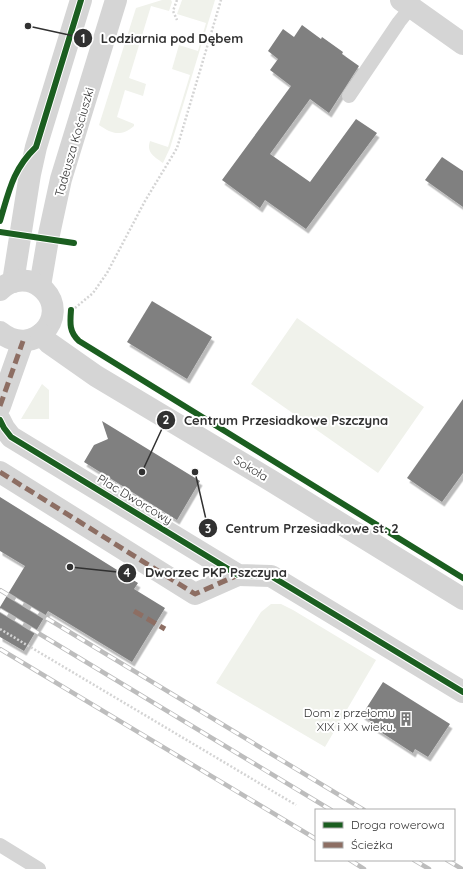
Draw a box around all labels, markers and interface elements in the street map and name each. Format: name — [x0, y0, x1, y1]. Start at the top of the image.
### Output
callout: Lodziarnia pod Dębem — [73, 26, 252, 51]
text: Lodziarnia pod Dębem — [101, 30, 243, 46]
text: 1 — [81, 31, 85, 46]
street label: Tadeusza Kościuszki — [51, 86, 97, 198]
callout: Centrum Przesiadkowe Pszczyna — [156, 408, 396, 433]
text: 2 — [163, 412, 170, 427]
text: Centrum Przesiadkowe Pszczyna — [184, 412, 388, 428]
street label: Sokoła — [231, 452, 271, 484]
street label: Plac Dworcowy — [95, 471, 175, 527]
callout: Centrum Przesiadkowe st. 2 — [198, 516, 407, 541]
text: Centrum Przesiadkowe st. 2 — [225, 520, 399, 536]
text: 3 — [205, 521, 211, 536]
callout: Dworzec PKP Pszczyna — [117, 560, 294, 585]
text: Dworzec PKP Pszczyna — [145, 564, 287, 580]
text: 4 — [123, 565, 131, 580]
place label: Dom z przełomu XIX i XX wieku. — [304, 705, 395, 734]
building icon: Dom z przełomu XIX i XX wieku. — [398, 711, 414, 727]
legend — [315, 809, 455, 861]
text: Droga rowerowa — [351, 817, 445, 832]
text: Ścieżka — [351, 837, 393, 852]

